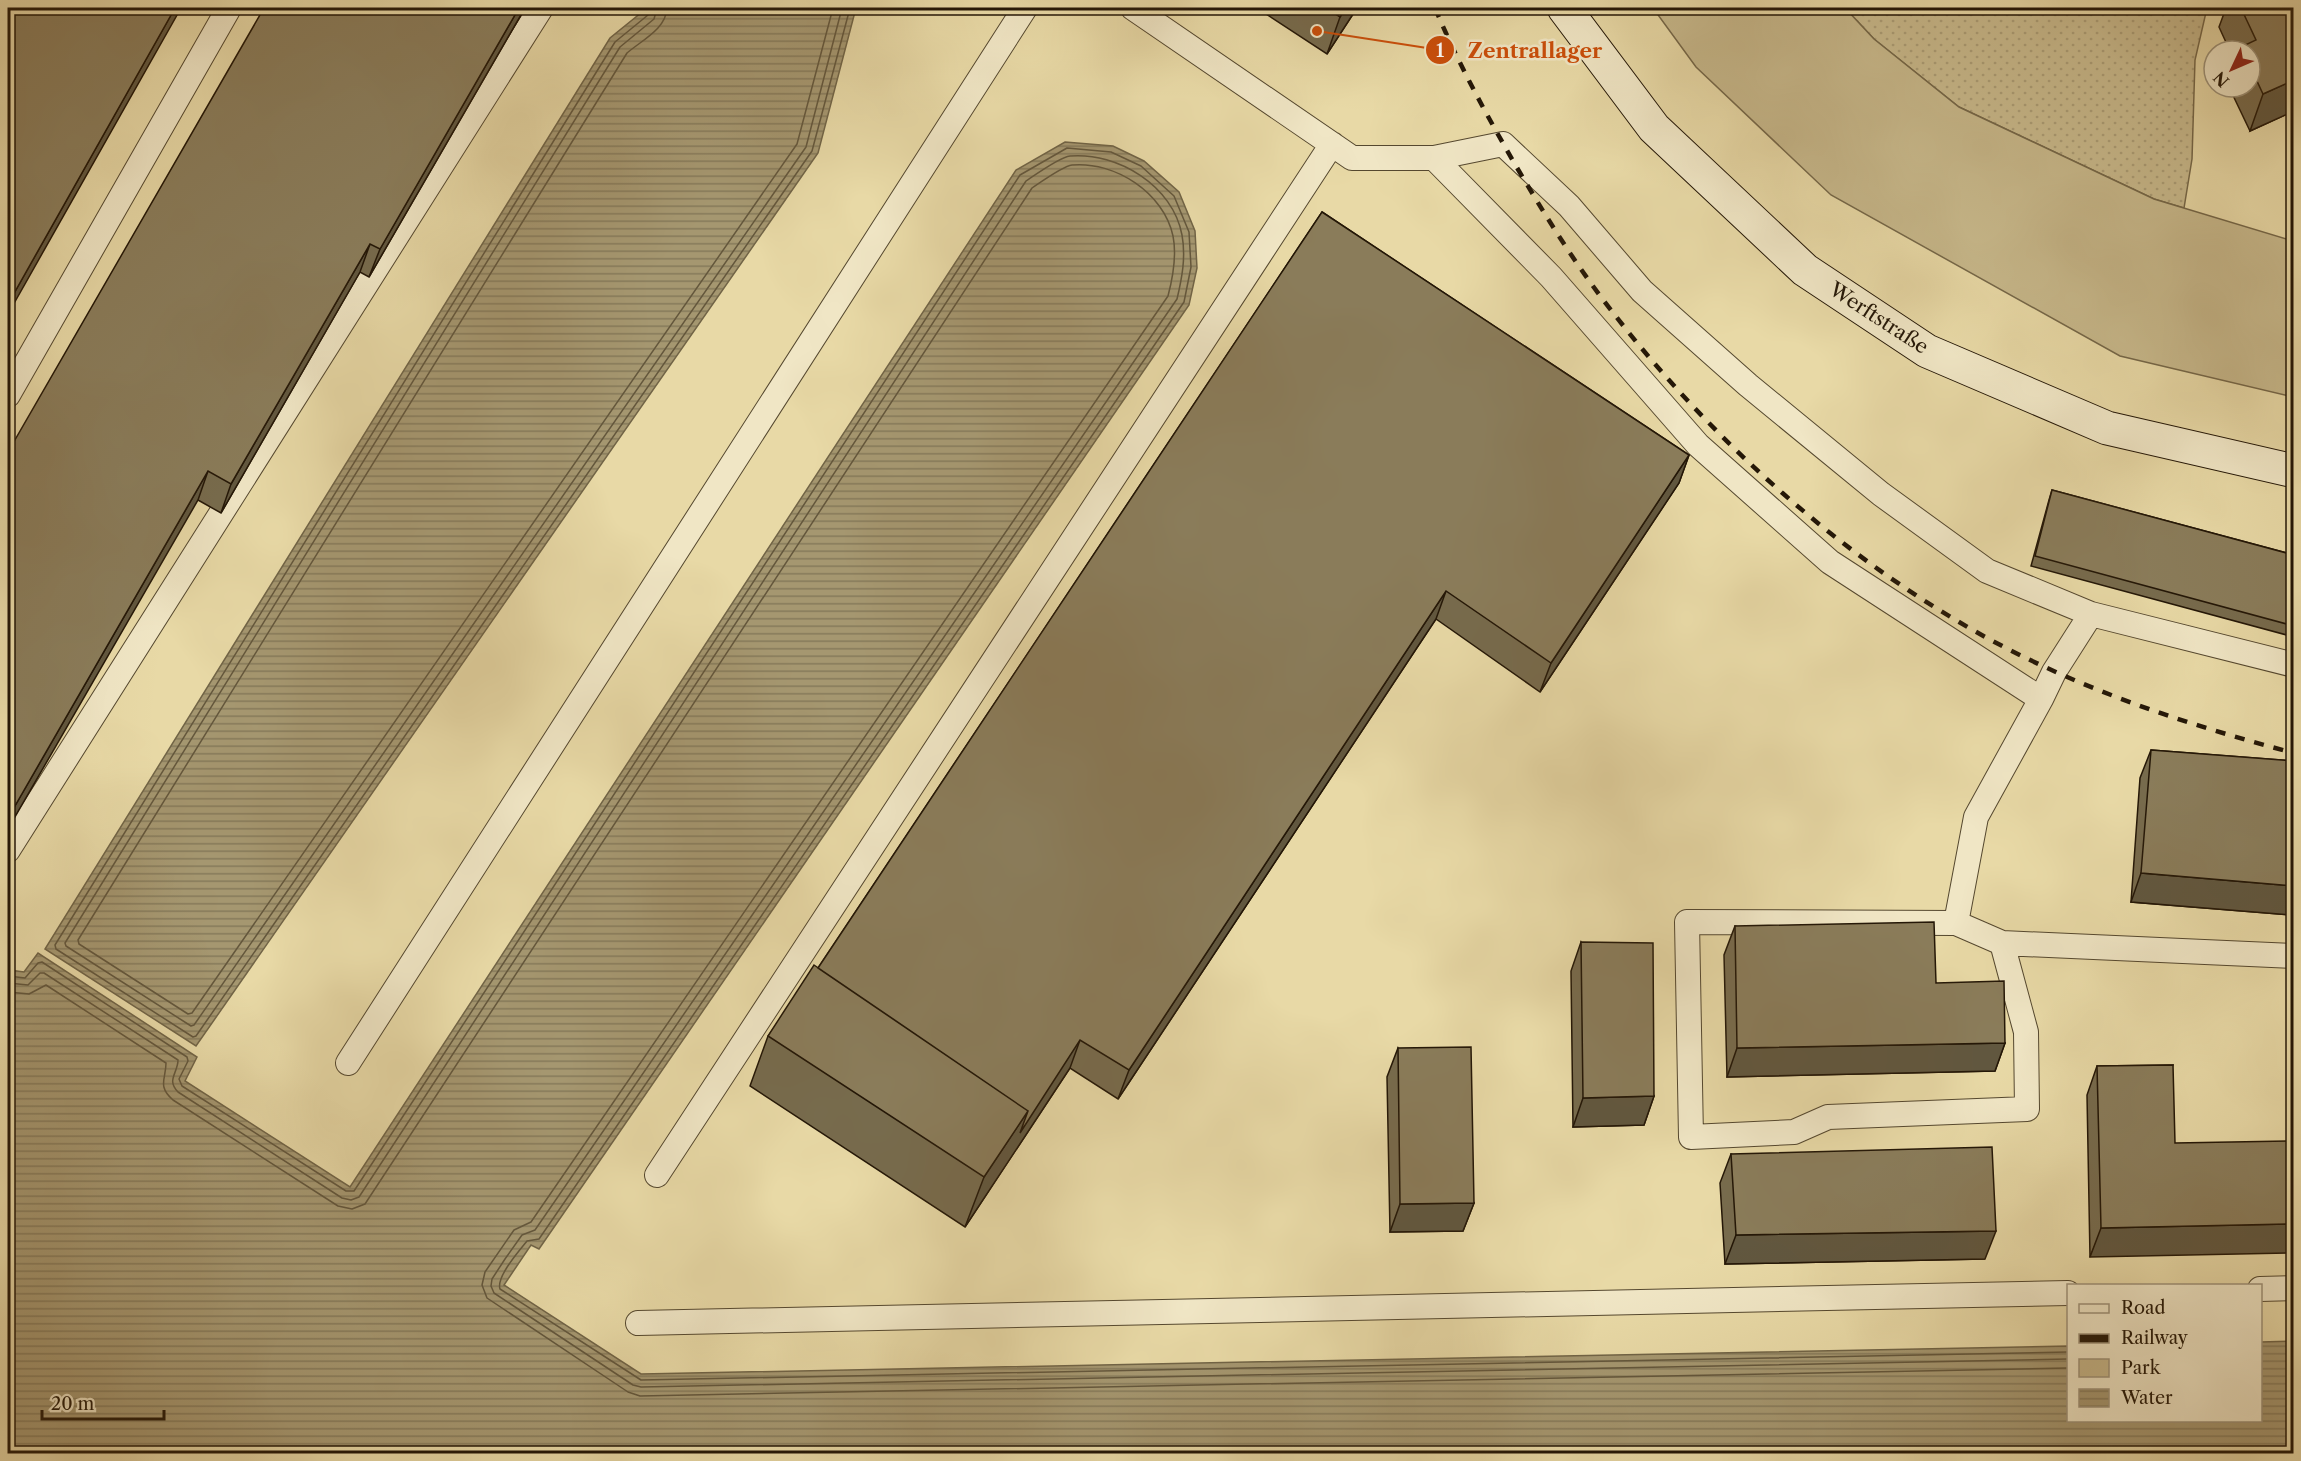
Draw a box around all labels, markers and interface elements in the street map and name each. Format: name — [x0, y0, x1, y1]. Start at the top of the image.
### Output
callout: Zentrallager — [1425, 31, 1614, 70]
text: Zentrallager — [1468, 38, 1603, 63]
north arrow — [2202, 39, 2262, 99]
text: 1 — [1436, 40, 1444, 62]
text: N — [2209, 67, 2233, 91]
street label: Werftstraße — [1824, 277, 1933, 359]
legend — [2067, 1284, 2262, 1422]
text: Road — [2121, 1297, 2166, 1319]
text: Railway — [2121, 1327, 2189, 1349]
text: Park — [2121, 1357, 2162, 1379]
scale bar — [42, 1383, 164, 1421]
text: Water — [2120, 1387, 2173, 1409]
text: 20 m — [51, 1393, 95, 1415]

